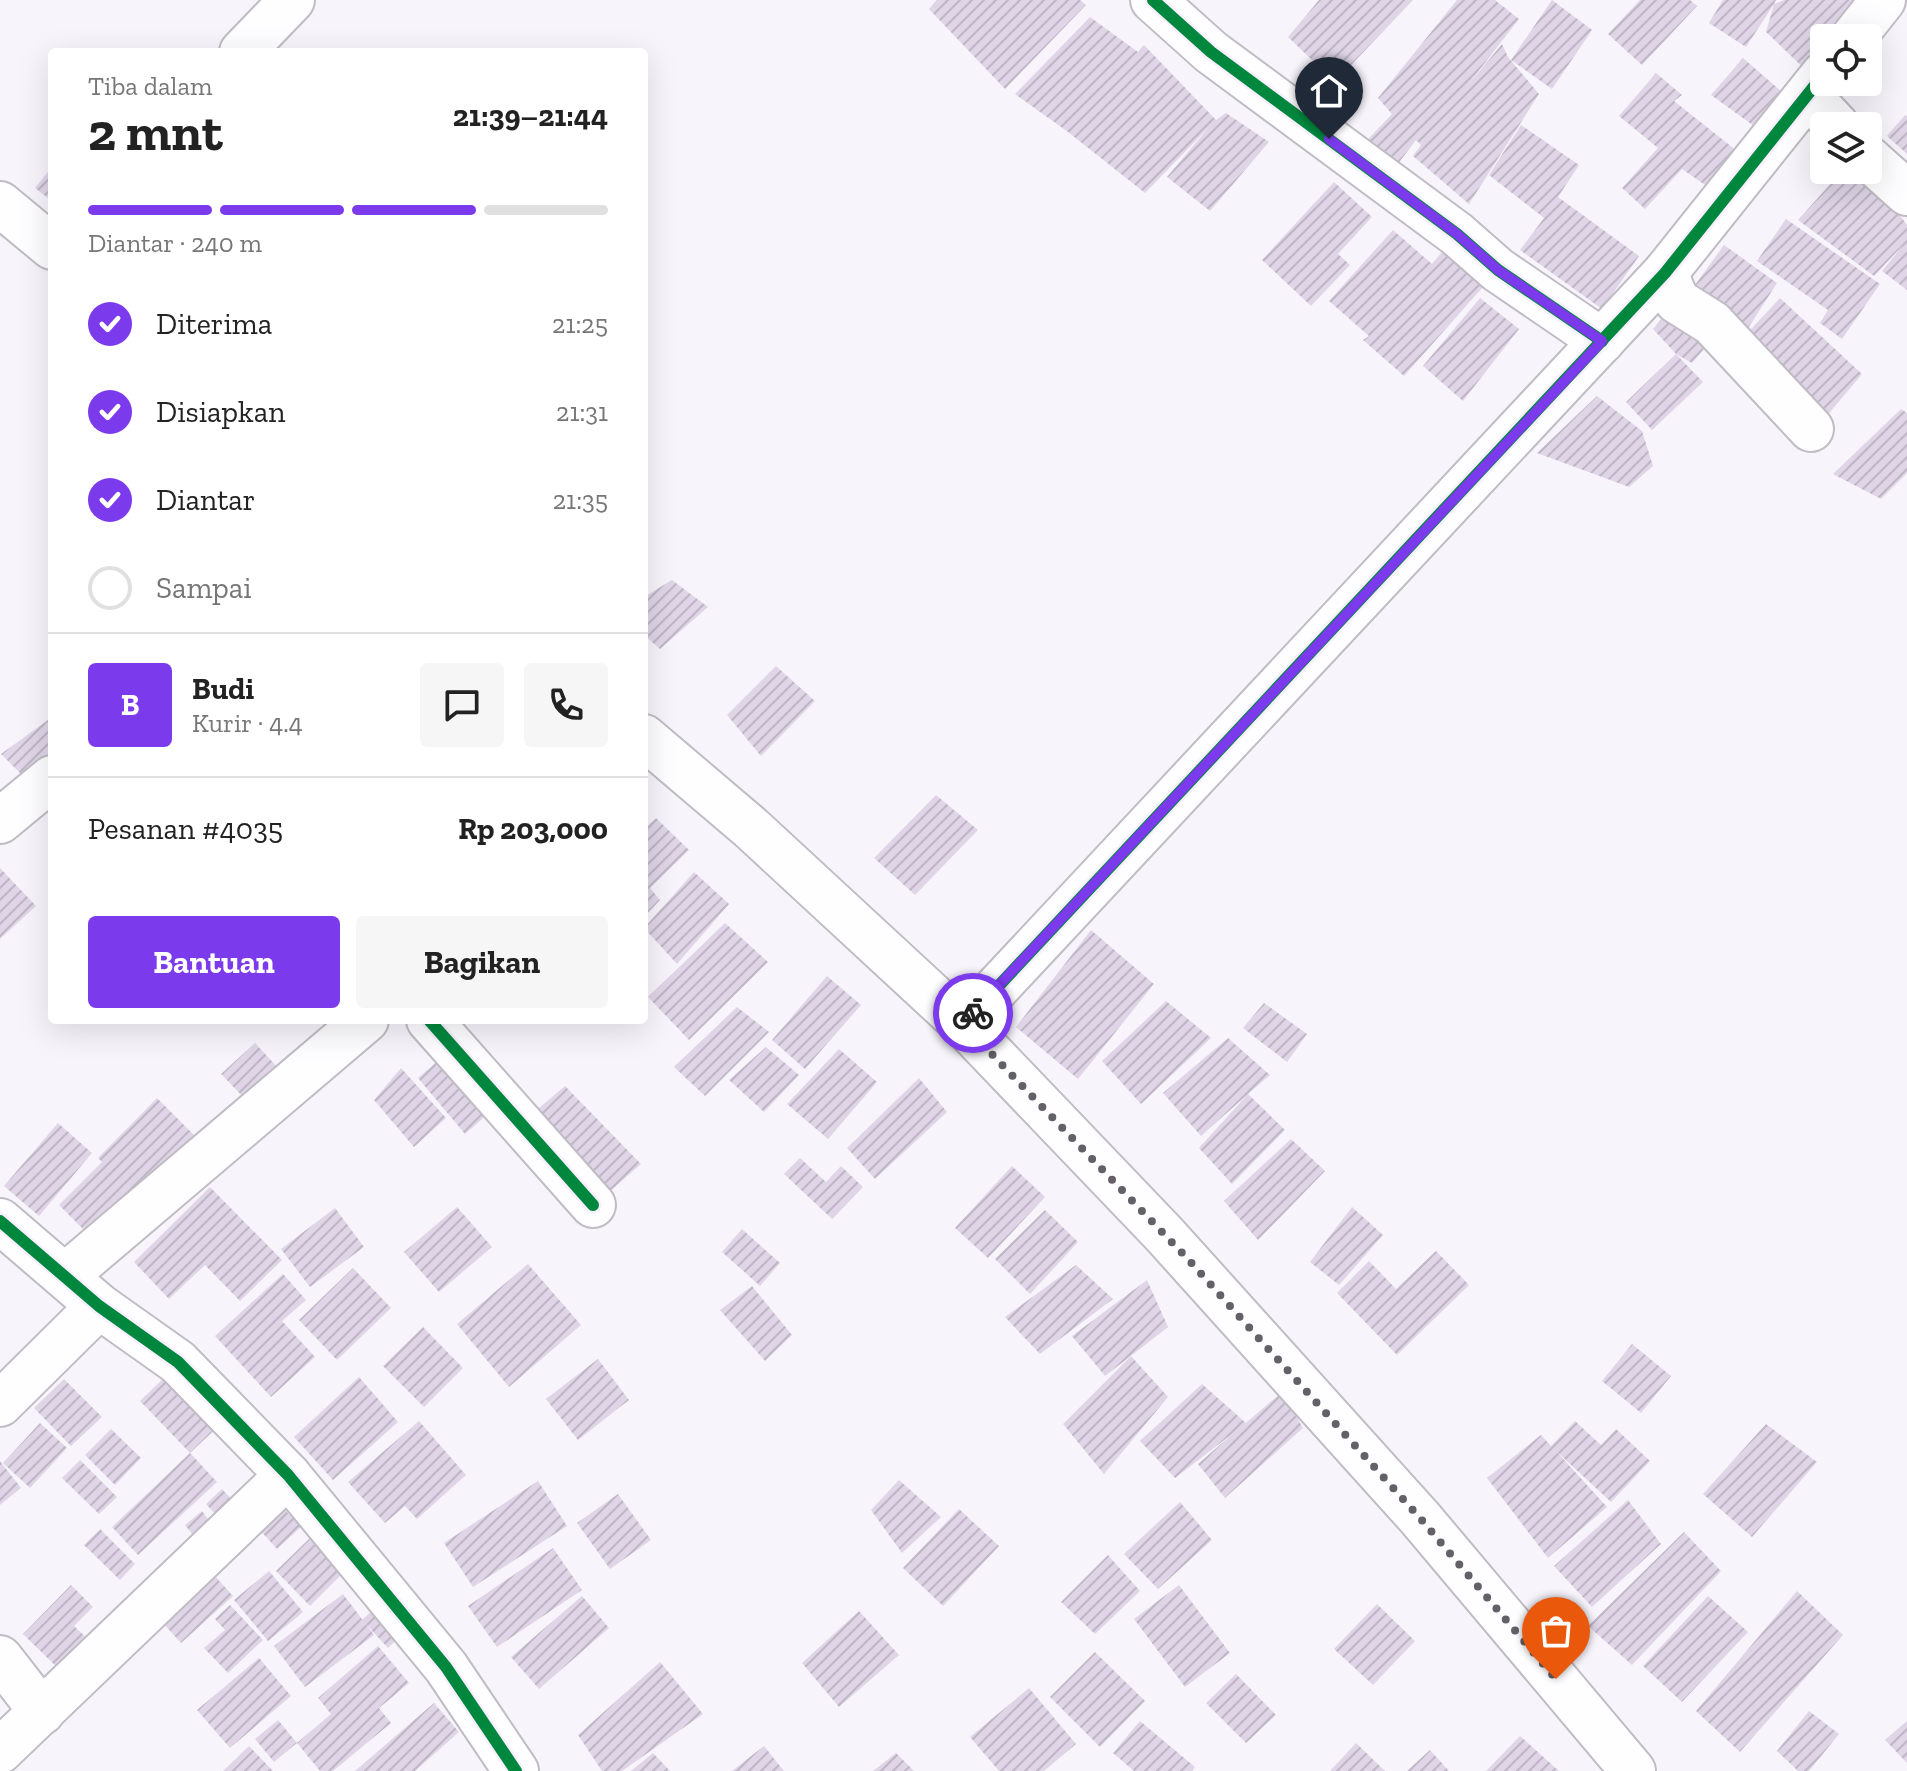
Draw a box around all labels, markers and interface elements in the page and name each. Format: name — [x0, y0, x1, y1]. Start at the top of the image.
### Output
map controls — [1810, 24, 1882, 184]
button: locate — [1810, 24, 1882, 96]
pin — [1295, 57, 1363, 139]
icon: home — [1307, 69, 1351, 113]
text: Tiba dalam — [88, 70, 213, 102]
text: 21:39–21:44 — [453, 98, 608, 134]
text: 2 mnt — [88, 101, 223, 163]
button: layers — [1810, 112, 1882, 184]
text: Diantar · 240 m — [88, 227, 262, 259]
icon: check — [88, 302, 132, 346]
text: Diterima — [156, 306, 272, 342]
text: 21:25 — [552, 308, 608, 340]
icon: check — [88, 390, 132, 434]
text: Disiapkan — [156, 394, 285, 430]
text: 21:31 — [556, 396, 608, 428]
icon: check — [88, 478, 132, 522]
text: Diantar — [156, 482, 255, 518]
text: 21:35 — [553, 484, 608, 516]
text: Sampai — [156, 570, 252, 606]
button: chat — [420, 663, 504, 747]
button: phone — [524, 663, 608, 747]
text: Budi — [192, 671, 254, 707]
text: B — [121, 687, 139, 723]
text: Kurir · 4.4 — [192, 707, 303, 739]
text: Pesanan #4035 — [88, 811, 283, 847]
text: Rp 203,000 — [458, 811, 608, 847]
button: Bantuan — [88, 916, 340, 1008]
button: Bagikan — [356, 916, 608, 1008]
courier — [933, 973, 1013, 1053]
icon: bike — [951, 991, 995, 1035]
pin — [1522, 1597, 1590, 1679]
icon: bag — [1534, 1609, 1578, 1653]

